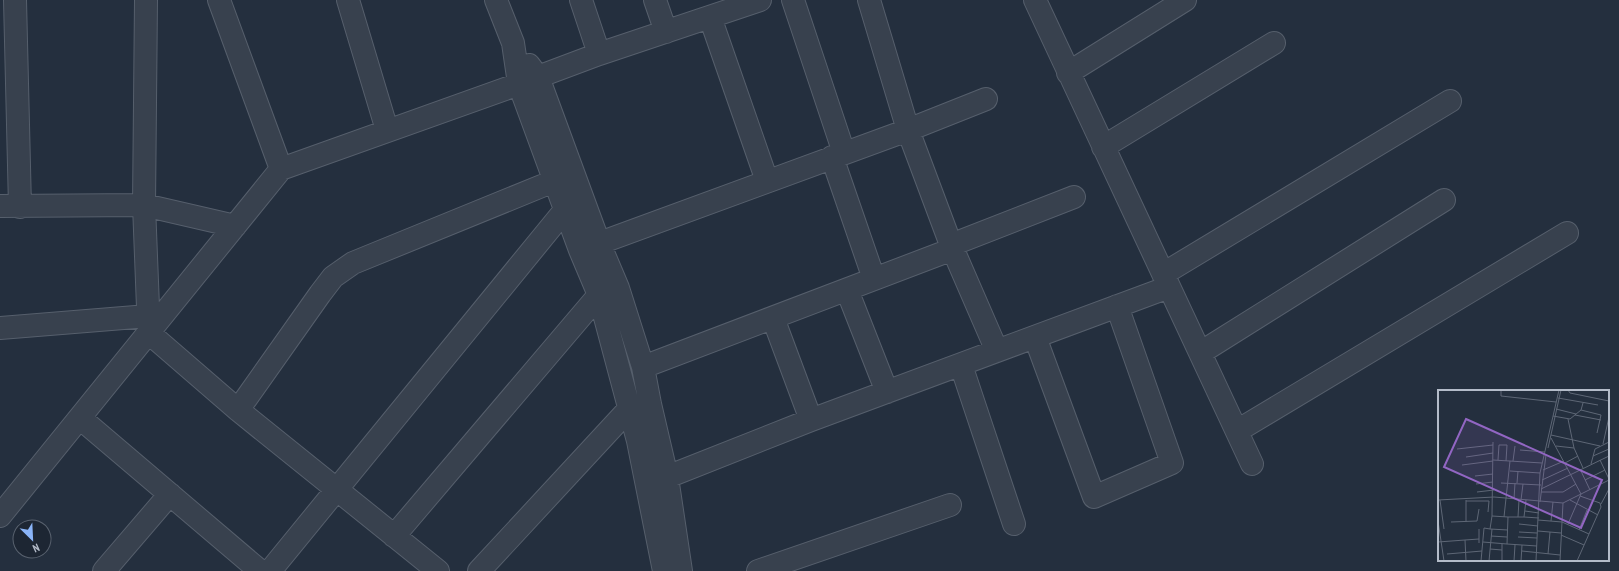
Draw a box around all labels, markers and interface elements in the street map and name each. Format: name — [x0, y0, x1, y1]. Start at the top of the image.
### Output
inset map — [1438, 390, 1609, 561]
north arrow — [12, 519, 52, 559]
text: N — [30, 541, 42, 556]

